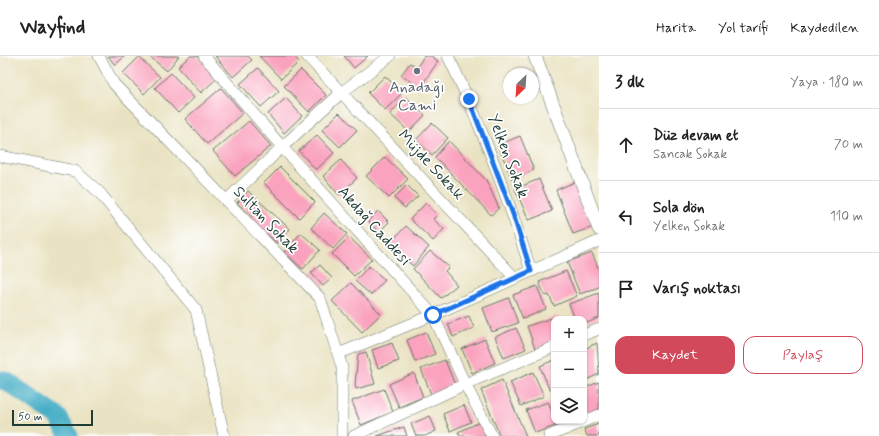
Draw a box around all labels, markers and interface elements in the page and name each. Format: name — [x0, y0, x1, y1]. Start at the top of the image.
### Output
text: Wayfind — [20, 15, 85, 40]
text: Harita — [656, 19, 696, 37]
text: Yol tarifi — [718, 19, 768, 37]
text: Kaydedilen — [790, 19, 859, 37]
marker: Anadağı Cami — [412, 66, 422, 76]
north arrow — [503, 68, 539, 104]
text: 3 dk — [615, 71, 645, 93]
text: Yaya · 180 m — [790, 74, 863, 91]
place label: Anadağı Cami — [389, 77, 445, 116]
route end — [460, 90, 478, 108]
street label: Yelken Sokak — [482, 111, 534, 201]
street label: Müjde Sokak — [393, 125, 469, 205]
text: Düz devam et — [653, 126, 738, 146]
icon: ahead — [615, 134, 637, 156]
text: 70 m — [834, 136, 863, 153]
text: Sancak Sokak — [653, 146, 727, 163]
street label: Sultan Sokak — [229, 182, 303, 258]
street label: Akdağ Caddesi — [333, 182, 415, 270]
text: Sola dön — [653, 198, 705, 218]
icon: left — [615, 206, 637, 228]
text: 110 m — [830, 208, 863, 225]
text: Yelken Sokak — [653, 218, 725, 235]
icon: arrive — [615, 278, 637, 300]
text: Varış noktası — [653, 279, 741, 299]
route start — [424, 306, 442, 324]
map controls — [551, 316, 587, 424]
button: + — [551, 316, 587, 352]
button: Kaydet — [615, 336, 735, 374]
button: Paylaş — [743, 336, 863, 374]
button: − — [551, 352, 587, 388]
button: layers — [551, 388, 587, 424]
scale bar — [12, 408, 93, 427]
text: 50 m — [18, 410, 43, 424]

